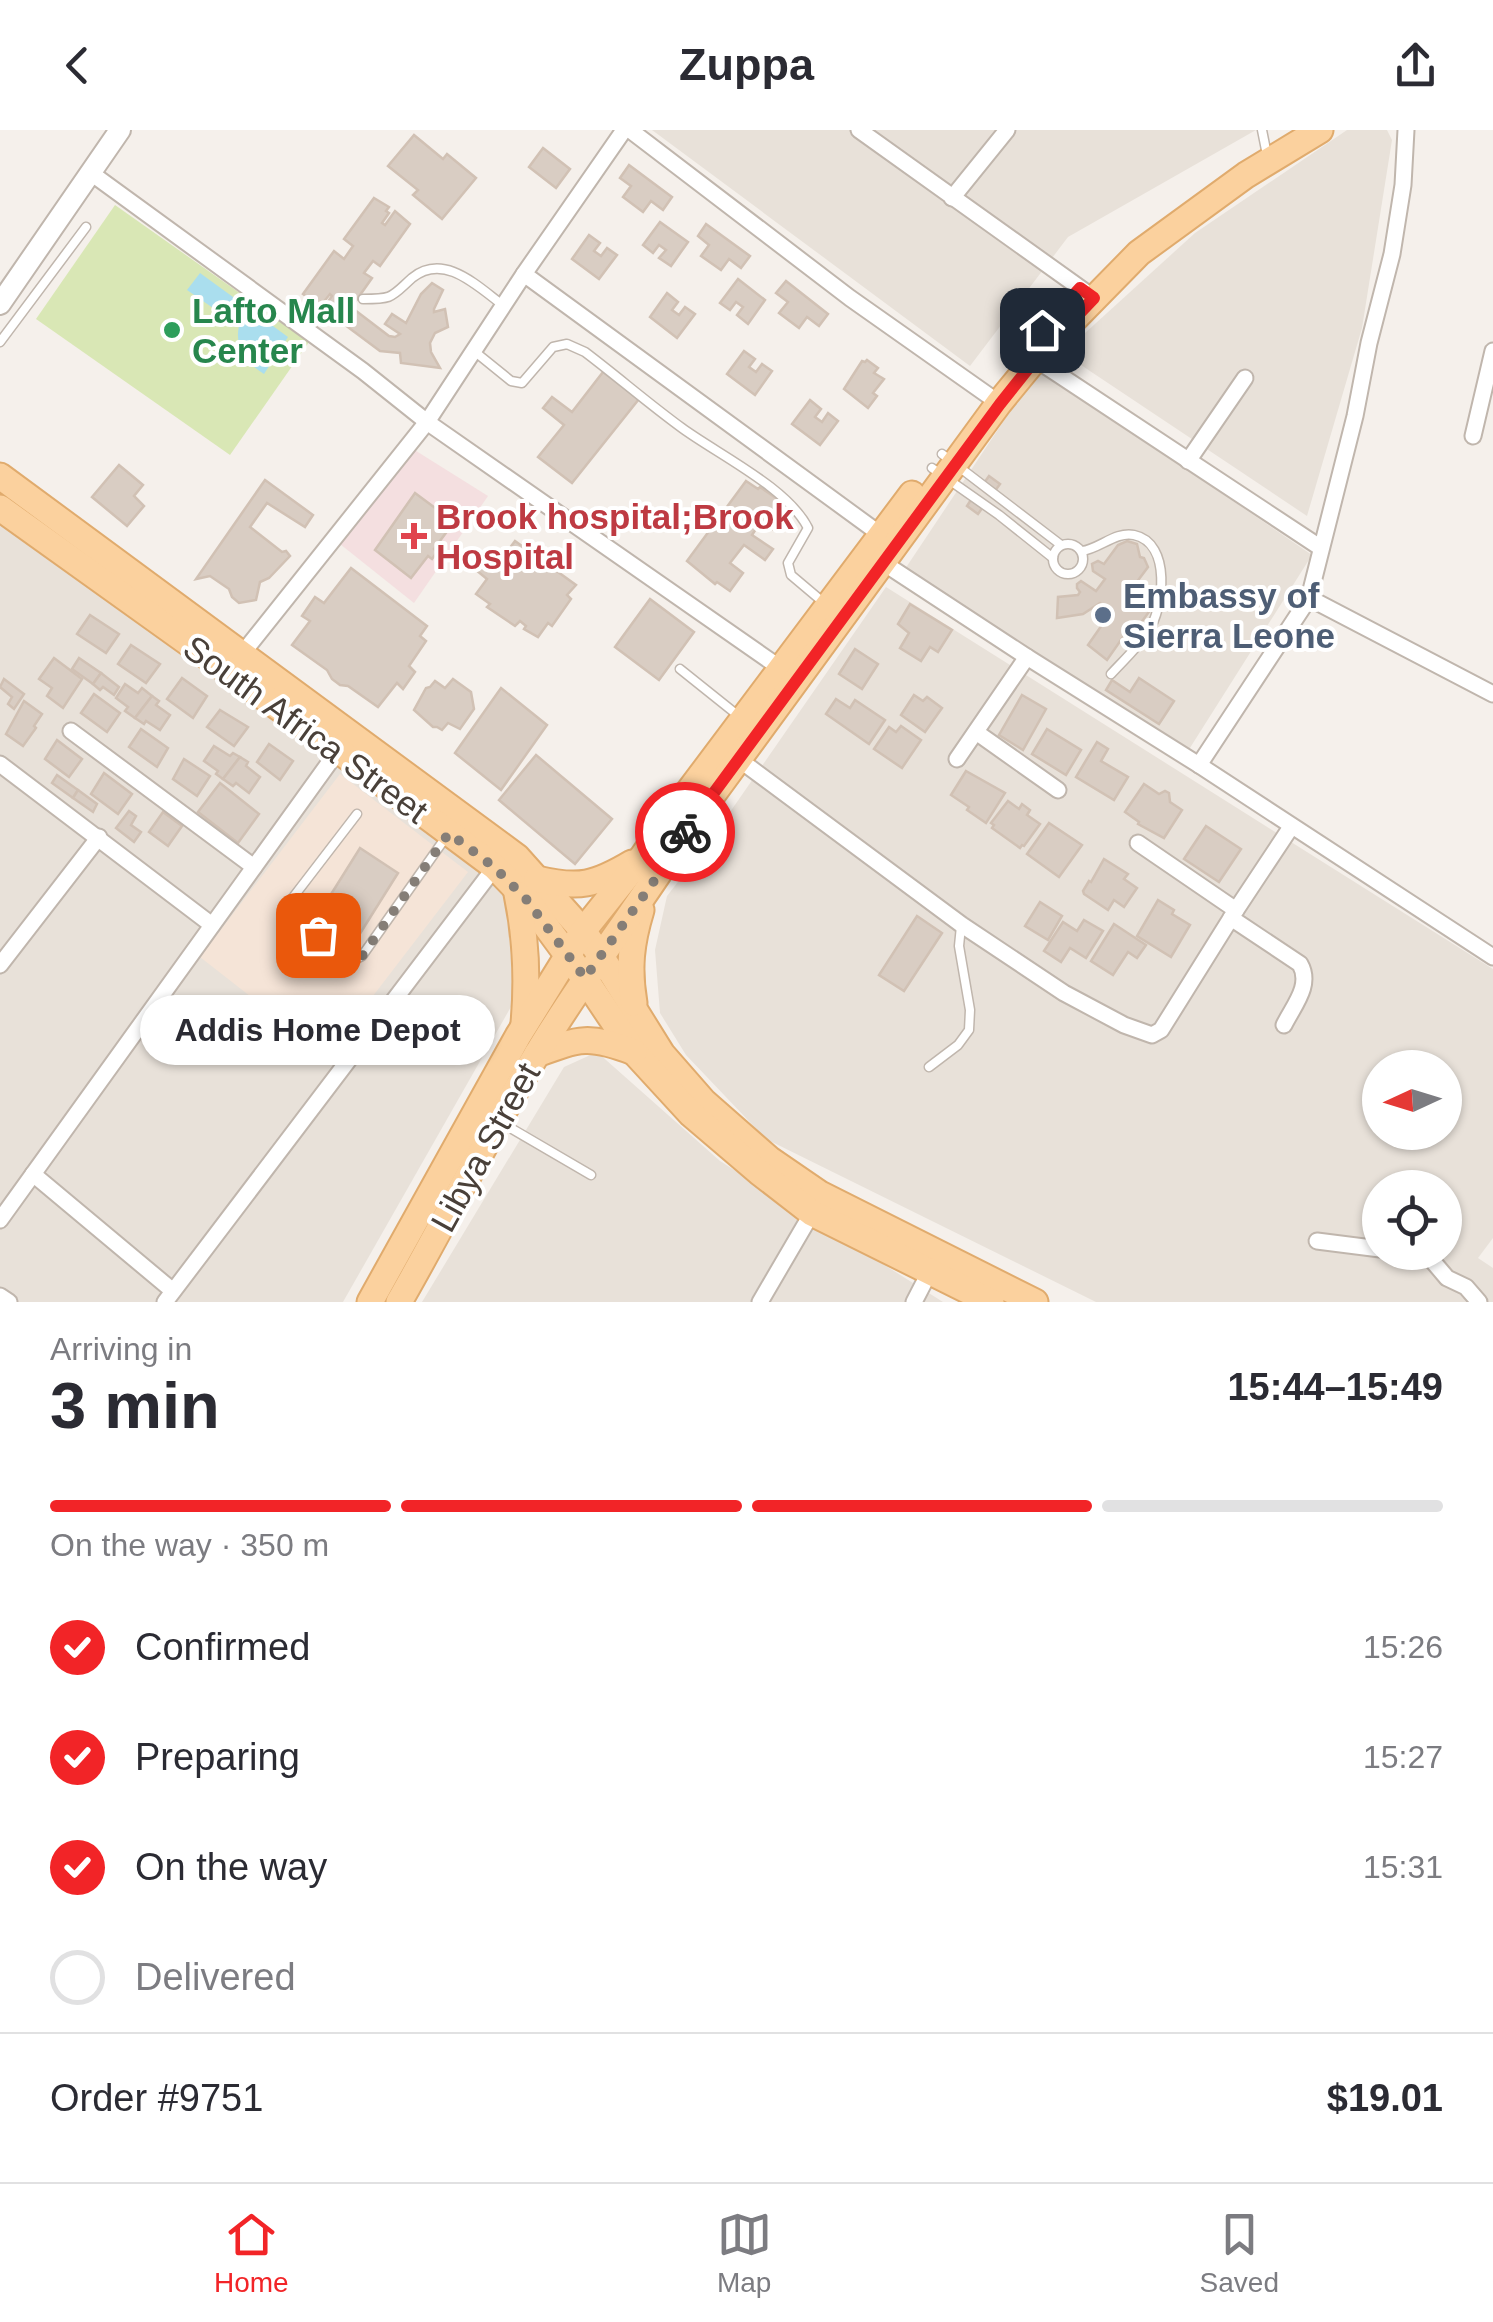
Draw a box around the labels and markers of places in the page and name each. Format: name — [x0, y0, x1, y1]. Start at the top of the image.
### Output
pin — [1000, 288, 1085, 373]
place label: Lafto Mall Center — [192, 291, 355, 370]
marker: Lafto Mall Center — [161, 319, 183, 341]
place label: Brook hospital;Brook Hospital — [436, 497, 794, 576]
marker: Brook hospital;Brook Hospital — [401, 523, 427, 549]
place label: Embassy of Sierra Leone — [1123, 576, 1335, 655]
marker: Embassy of Sierra Leone — [1092, 604, 1114, 626]
pin — [276, 893, 361, 978]
callout: Addis Home Depot — [140, 995, 496, 1065]

